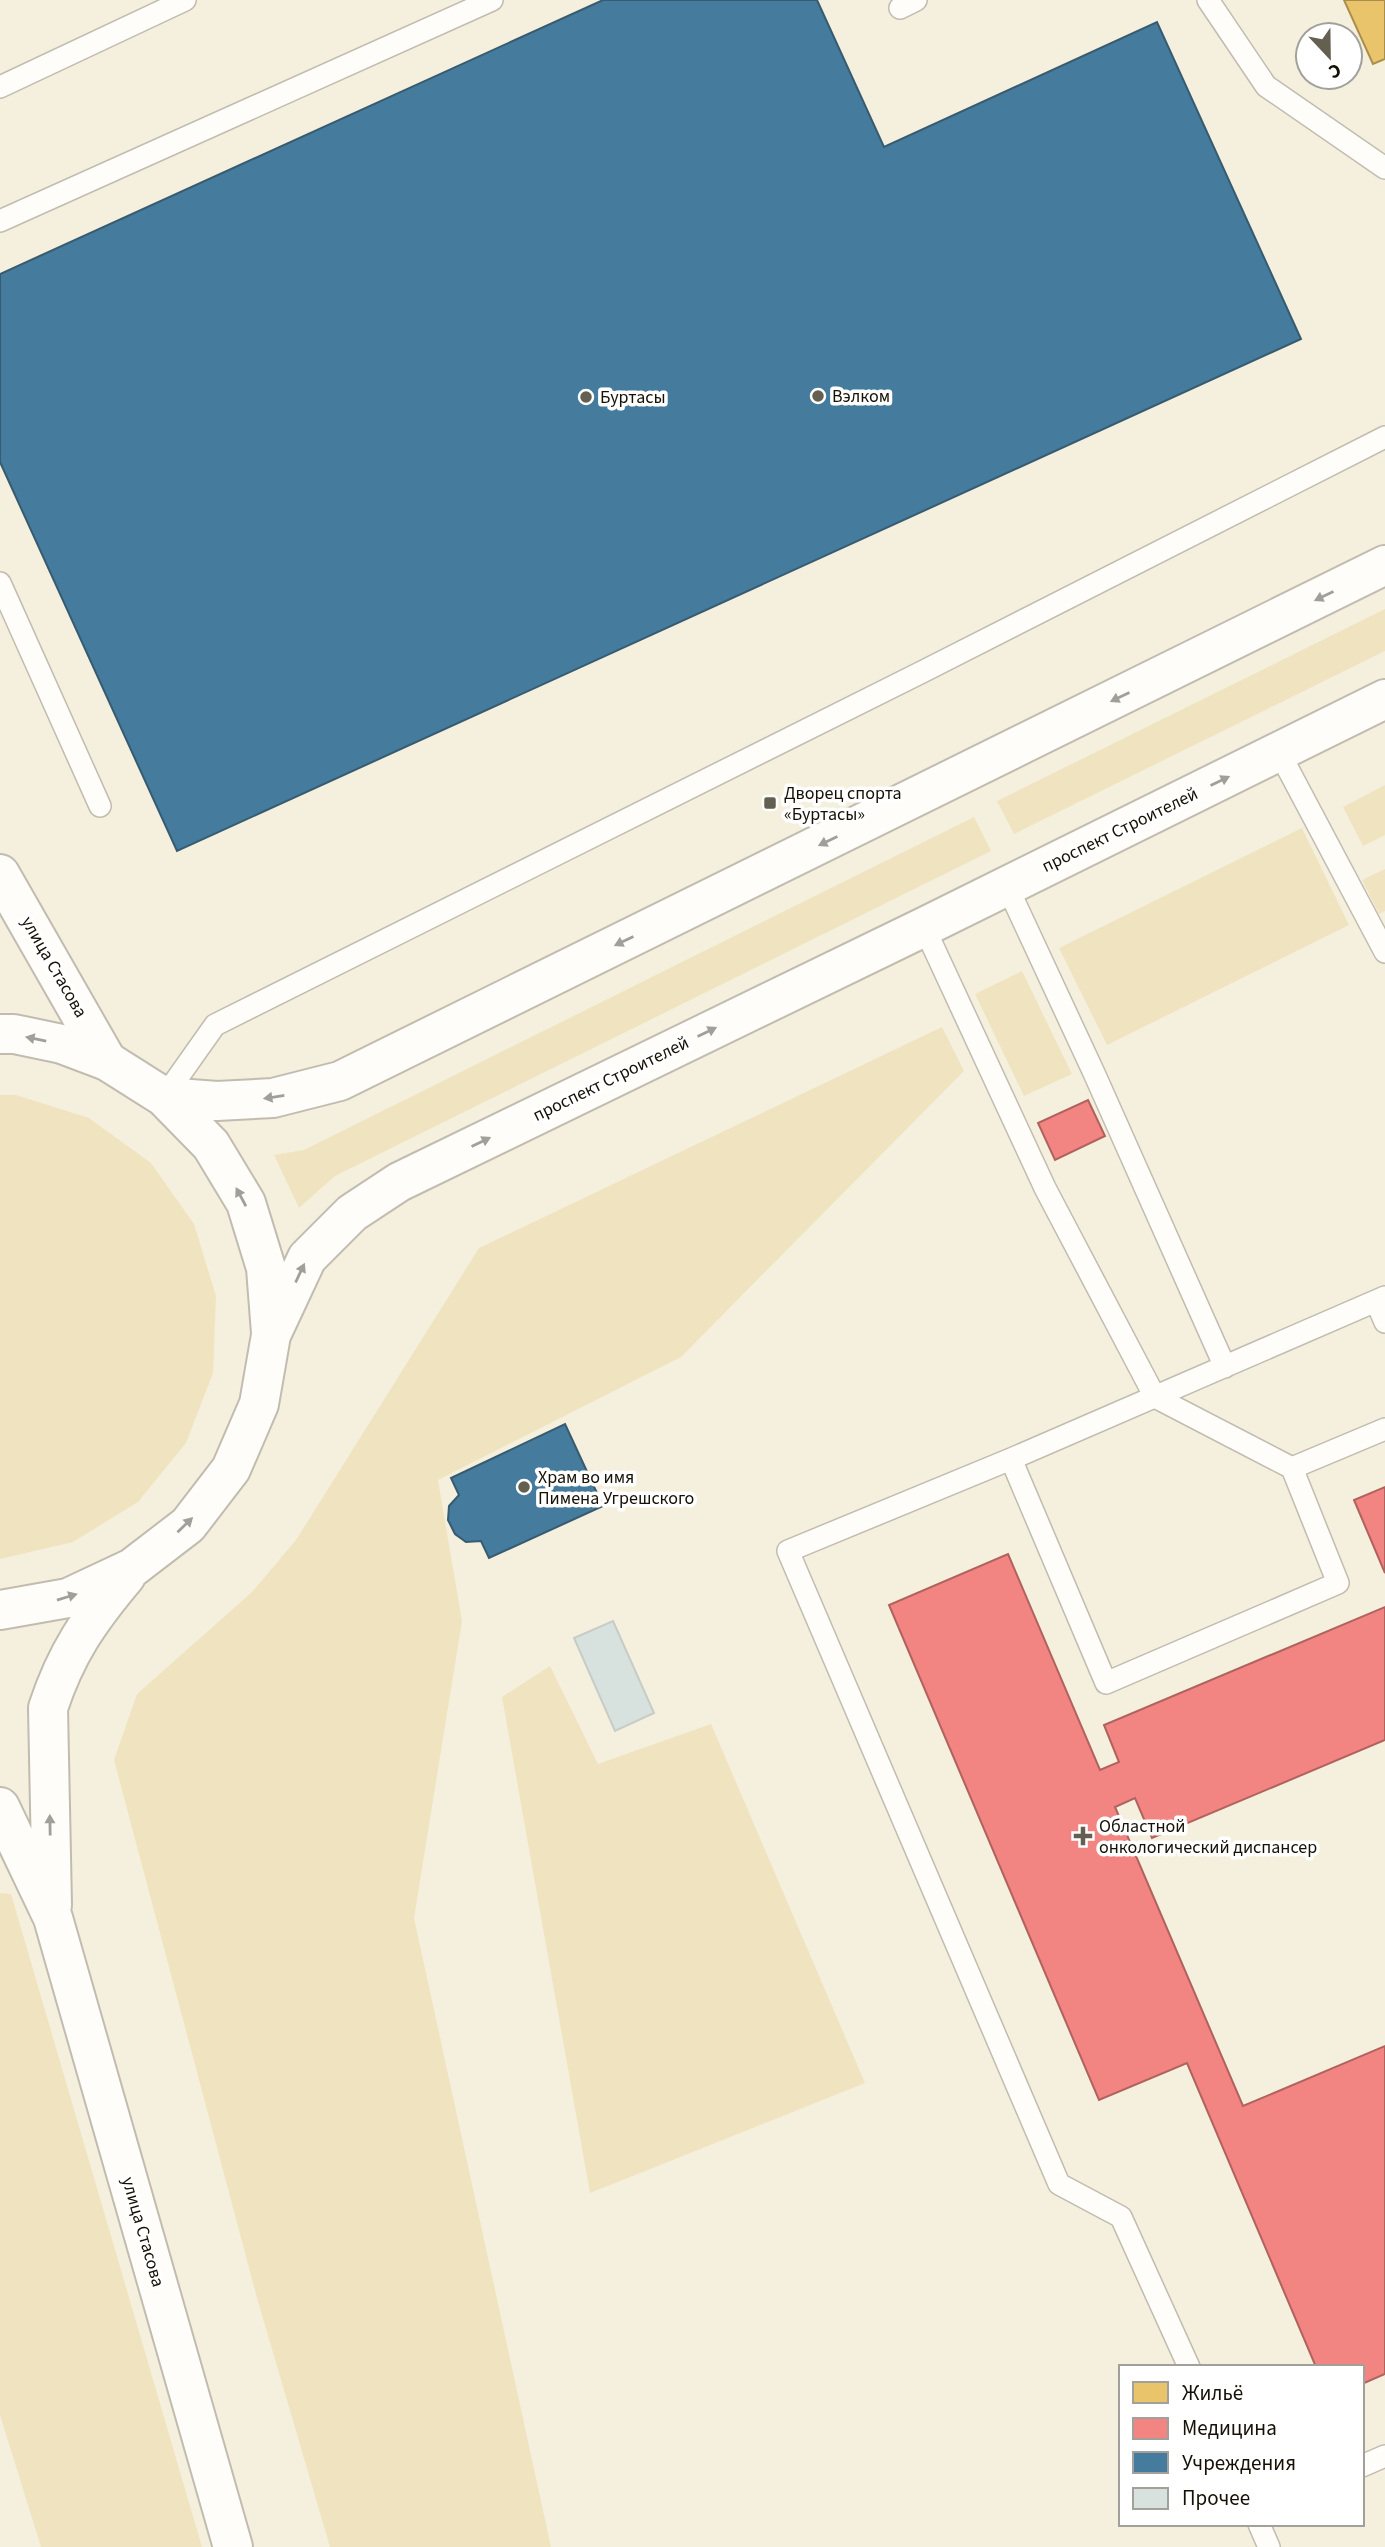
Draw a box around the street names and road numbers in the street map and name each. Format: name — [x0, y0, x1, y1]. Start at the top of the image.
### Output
street label: проспект Строителей — [1038, 781, 1202, 879]
street label: улица Стасова — [15, 912, 93, 1022]
street label: проспект Строителей — [529, 1030, 693, 1128]
street label: улица Стасова — [115, 2174, 171, 2290]

